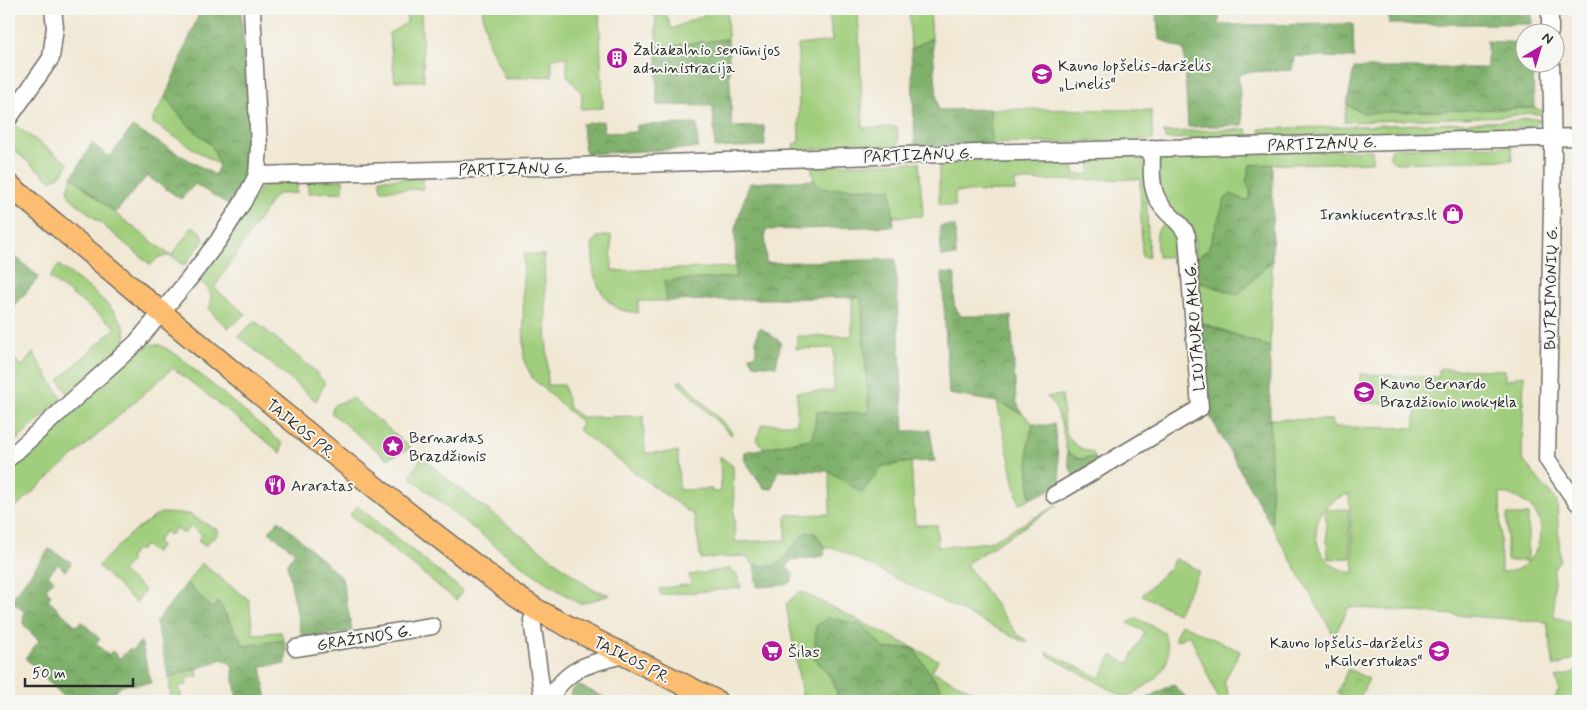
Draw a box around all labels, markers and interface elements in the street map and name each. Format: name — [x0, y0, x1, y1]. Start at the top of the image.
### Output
north arrow — [1514, 22, 1564, 72]
text: N — [1538, 29, 1557, 49]
place label: Žaliakalnio seniūnijos administracija — [633, 40, 780, 79]
building icon: Žaliakalnio seniūnijos administracija — [605, 46, 629, 70]
place label: Kauno lopšelis-darželis „Linelis“ — [1058, 56, 1211, 95]
school or university icon: Kauno lopšelis-darželis „Linelis“ — [1030, 62, 1054, 86]
street label: PARTIZANŲ G. — [1267, 132, 1377, 157]
street label: PARTIZANŲ G. — [863, 143, 973, 168]
street label: PARTIZANŲ G. — [458, 158, 568, 181]
shop icon: Irankiucentras.lt — [1441, 202, 1465, 226]
place label: Irankiucentras.lt — [1320, 205, 1437, 226]
street label: BUTRIMONIŲ G. — [1540, 226, 1563, 350]
street label: LIUTAURO AKLG. — [1181, 262, 1210, 392]
place label: Kauno Bernardo Brazdžionio mokykla — [1380, 374, 1517, 413]
school or university icon: Kauno Bernardo Brazdžionio mokykla — [1352, 380, 1376, 404]
street label: TAIKOS PR. — [261, 395, 339, 464]
place label: Bernardas Brazdžionis — [409, 428, 486, 467]
place icon: Bernardas Brazdžionis — [381, 434, 405, 458]
restaurant icon: Araratas — [263, 473, 287, 497]
place label: Araratas — [291, 476, 353, 497]
street label: GRAŽINOS G. — [315, 621, 413, 656]
street label: TAIKOS PR. — [589, 632, 673, 689]
place label: Kauno lopšelis-darželis „Kūlverstukas“ — [1270, 633, 1423, 672]
supermarket icon: Šilas — [760, 639, 784, 663]
school or university icon: Kauno lopšelis-darželis „Kūlverstukas“ — [1427, 639, 1451, 663]
place label: Šilas — [788, 642, 820, 663]
scale bar — [25, 655, 132, 687]
text: 50 m — [32, 664, 66, 684]

